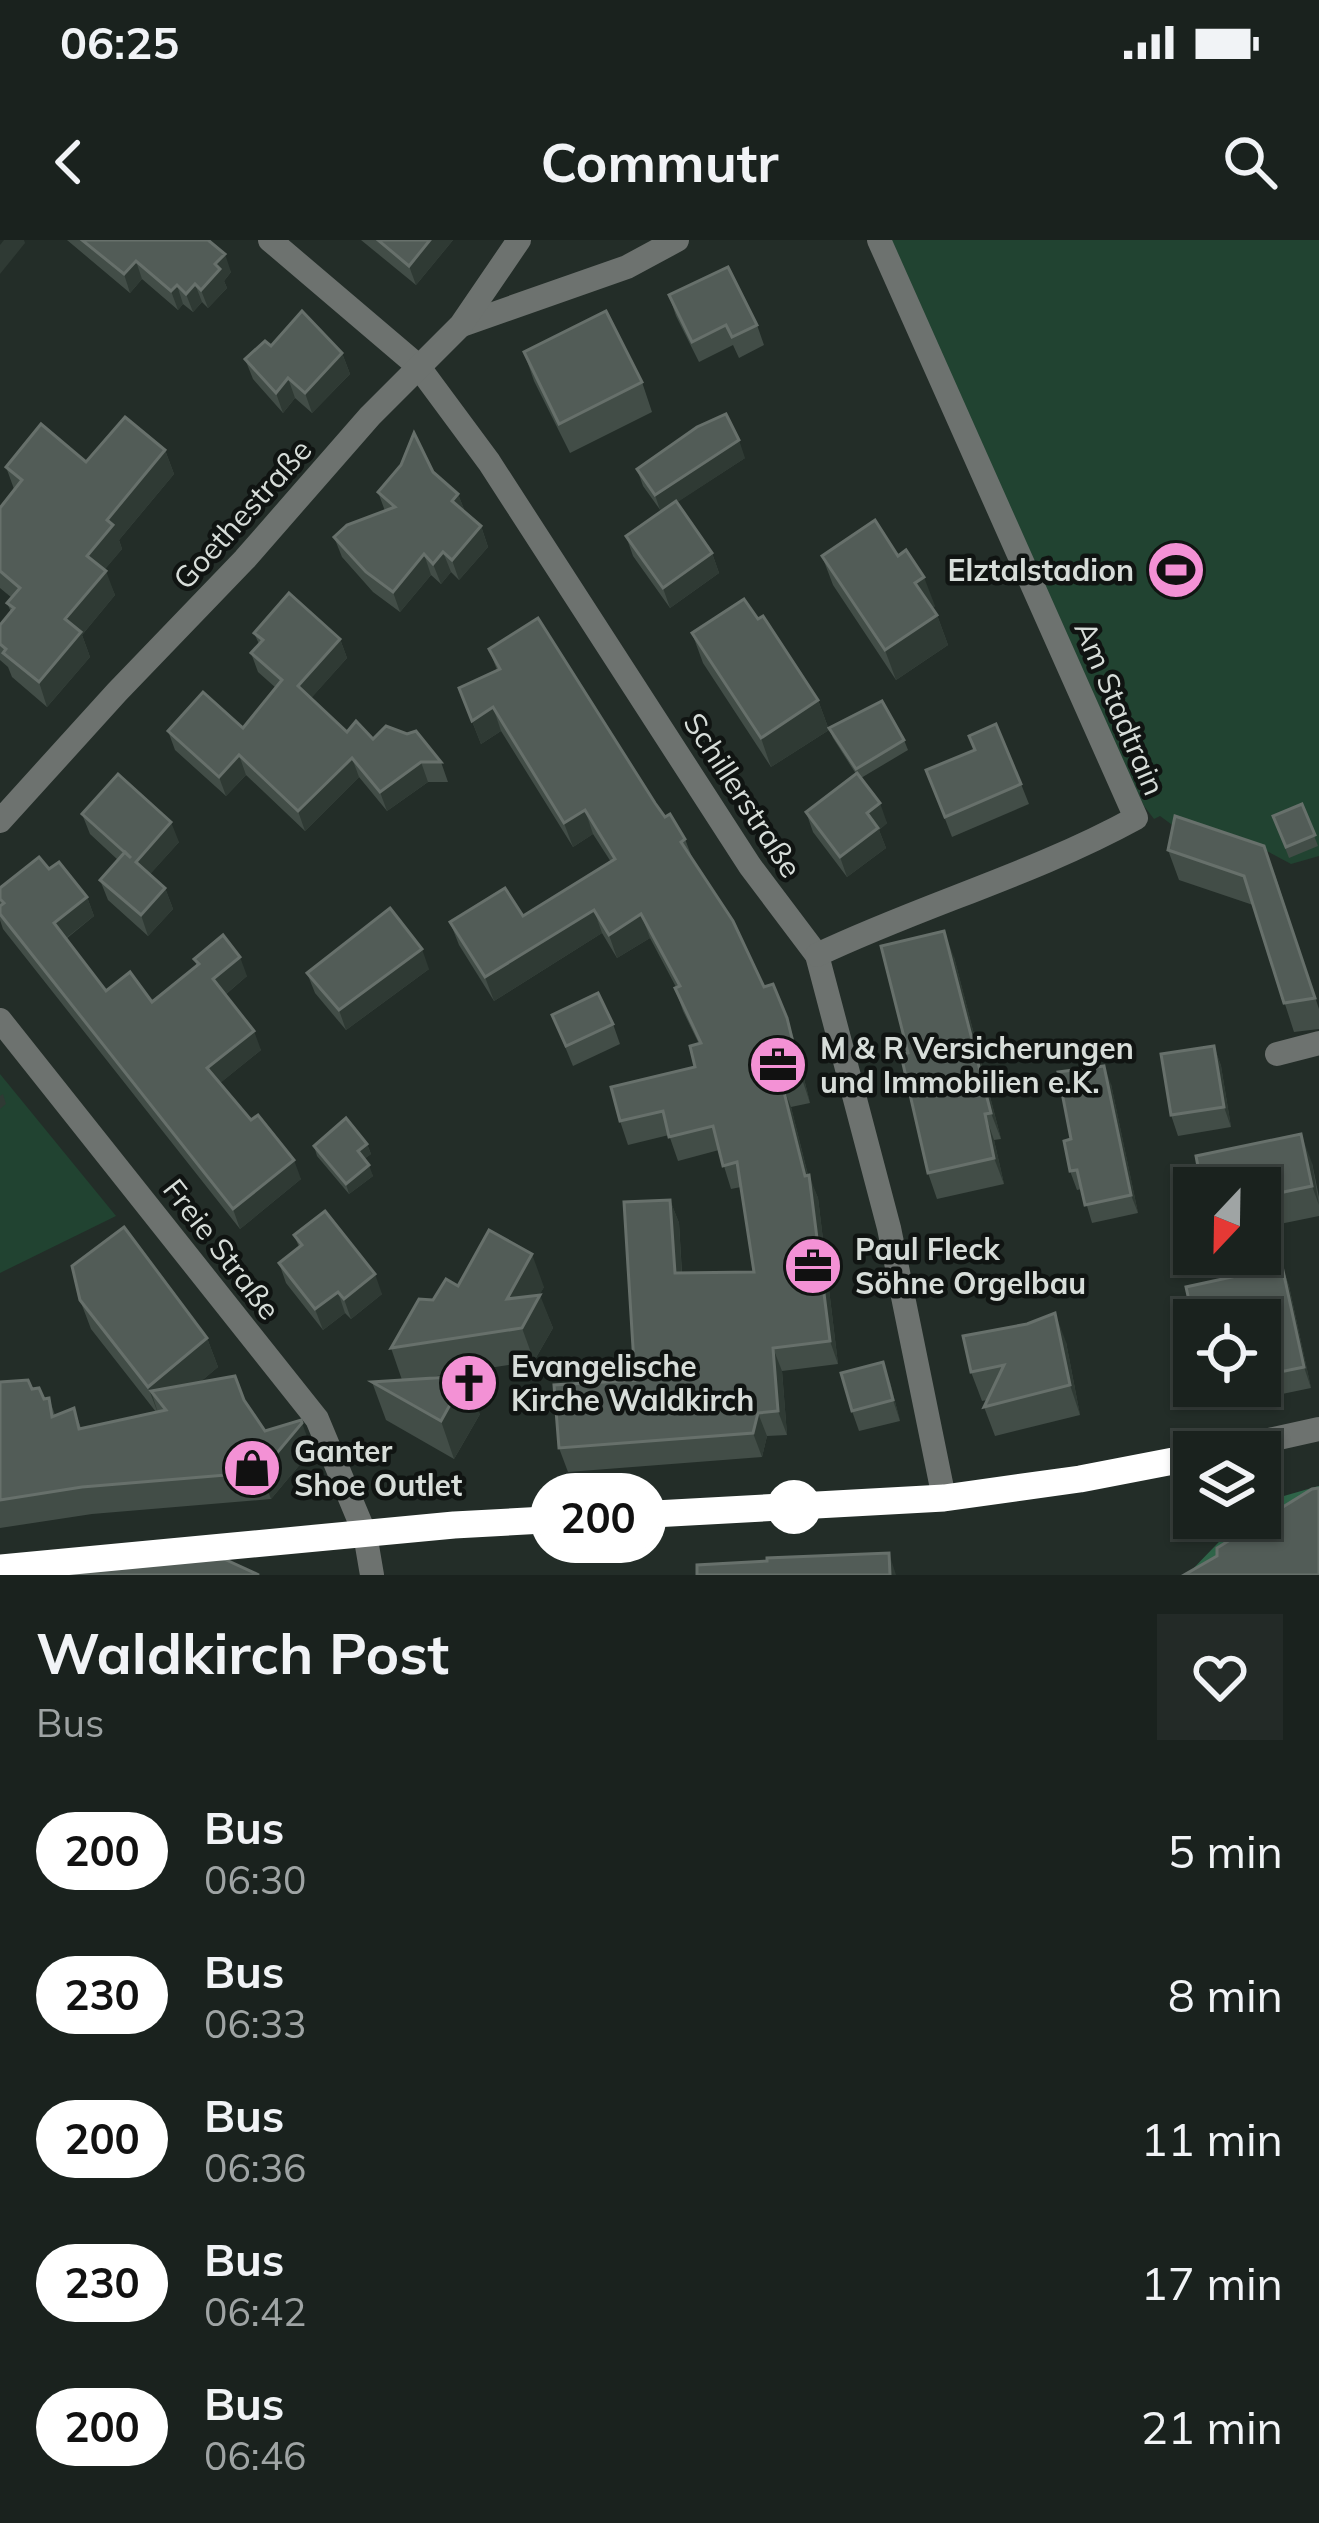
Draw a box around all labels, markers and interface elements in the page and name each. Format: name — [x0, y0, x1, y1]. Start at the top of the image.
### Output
text: 06:25 — [60, 14, 179, 70]
text: Commutr — [540, 128, 779, 196]
icon: back — [36, 129, 102, 195]
icon: search — [1217, 129, 1283, 195]
street label: Goethestraße — [165, 431, 319, 597]
sports icon: Elztalstadion — [1145, 539, 1207, 601]
place label: Elztalstadion — [948, 551, 1134, 589]
street label: Am Stadtrain — [1066, 615, 1174, 801]
street label: Schillerstraße — [676, 705, 810, 885]
place label: M & R Versicherungen und Immobilien e.K. — [820, 1029, 1134, 1101]
office icon: M & R Versicherungen und Immobilien e.K. — [747, 1034, 809, 1096]
north arrow — [1173, 1167, 1281, 1275]
map controls — [1173, 1167, 1281, 1539]
street label: Freie Straße — [155, 1171, 289, 1327]
place label: Paul Fleck Söhne Orgelbau — [855, 1230, 1086, 1302]
office icon: Paul Fleck Söhne Orgelbau — [782, 1235, 844, 1297]
button: locate — [1173, 1299, 1281, 1407]
place label: Evangelische Kirche Waldkirch — [511, 1347, 754, 1419]
church icon: Evangelische Kirche Waldkirch — [438, 1352, 500, 1414]
button: layers — [1173, 1431, 1281, 1539]
place label: Ganter Shoe Outlet — [294, 1432, 462, 1504]
shop icon: Ganter Shoe Outlet — [221, 1437, 283, 1499]
line badge: 200 — [529, 1479, 667, 1557]
unlabelled marker — [769, 1482, 819, 1532]
text: 200 — [560, 1491, 636, 1544]
button: heart — [1157, 1614, 1283, 1740]
text: Waldkirch Post — [36, 1617, 449, 1688]
text: Bus — [36, 1698, 104, 1747]
text: Bus — [204, 1799, 284, 1855]
text: 5 min — [1168, 1823, 1283, 1879]
text: 200 — [64, 1824, 140, 1877]
text: 06:30 — [204, 1855, 307, 1904]
text: Bus — [204, 1943, 284, 1999]
text: 8 min — [1168, 1967, 1283, 2023]
text: 230 — [64, 1968, 140, 2021]
text: 06:33 — [204, 1999, 307, 2048]
text: Bus — [204, 2087, 284, 2143]
text: 11 min — [1141, 2111, 1283, 2167]
text: 200 — [64, 2112, 140, 2165]
text: 06:36 — [204, 2143, 307, 2192]
text: Bus — [204, 2231, 284, 2287]
text: 17 min — [1141, 2255, 1283, 2311]
text: 230 — [64, 2256, 140, 2309]
text: 06:42 — [204, 2287, 307, 2336]
text: Bus — [204, 2375, 284, 2431]
text: 21 min — [1141, 2399, 1283, 2455]
text: 200 — [64, 2400, 140, 2453]
text: 06:46 — [204, 2431, 307, 2480]

